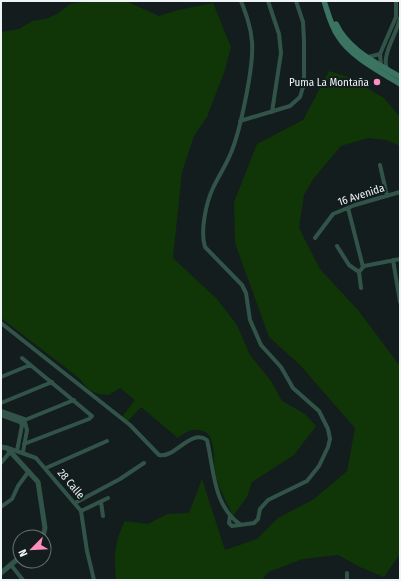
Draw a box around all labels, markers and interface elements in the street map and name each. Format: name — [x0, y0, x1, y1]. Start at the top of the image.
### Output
place label: Puma La Montaña — [289, 76, 369, 89]
marker: Puma La Montaña — [372, 77, 382, 87]
street label: 16 Avenida — [336, 181, 386, 209]
street label: 28 Calle — [55, 466, 87, 502]
north arrow — [12, 529, 52, 569]
text: N — [16, 547, 31, 559]

